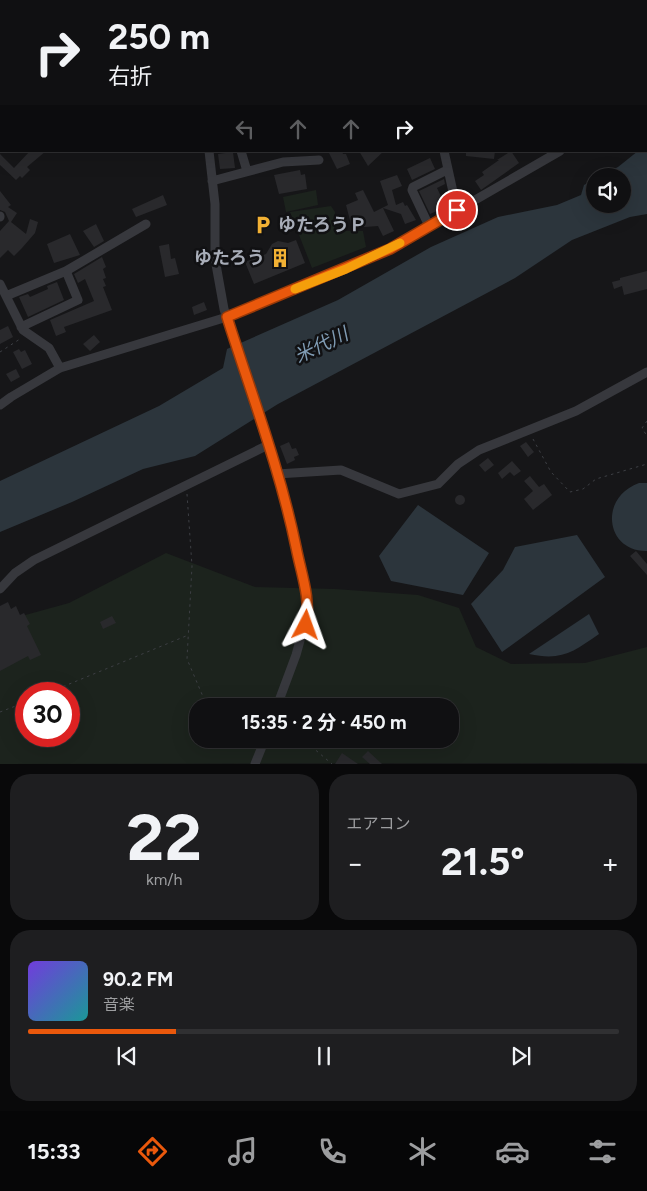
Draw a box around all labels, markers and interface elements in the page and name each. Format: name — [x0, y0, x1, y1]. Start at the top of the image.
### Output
text: 250 m — [108, 16, 210, 58]
icon: right — [25, 20, 90, 85]
text: 右折 — [108, 63, 152, 90]
icon: left — [231, 115, 259, 143]
icon: ahead — [284, 115, 312, 143]
icon: ahead — [337, 115, 365, 143]
icon: right — [390, 115, 418, 143]
map controls — [586, 168, 631, 213]
button: sound — [586, 168, 631, 213]
pin — [436, 189, 478, 231]
icon: arrive — [443, 196, 471, 224]
parking icon: ゆたろうＰ — [252, 214, 274, 236]
place label: ゆたろうＰ — [278, 214, 367, 236]
place label: ゆたろう — [194, 247, 265, 269]
building icon: ゆたろう — [269, 247, 291, 269]
water label: 米代川 — [290, 321, 353, 368]
position arrow — [279, 598, 331, 650]
speed limit sign: 30 — [15, 682, 80, 747]
text: 15:35 · 2 分 · 450 m — [241, 711, 407, 734]
text: 22 — [127, 798, 202, 876]
text: エアコン — [347, 814, 411, 833]
text: 21.5° — [441, 839, 525, 885]
text: − — [347, 846, 364, 880]
text: + — [602, 846, 619, 880]
text: km/h — [146, 870, 183, 889]
text: 90.2 FM — [103, 968, 173, 991]
text: 音楽 — [103, 995, 135, 1014]
icon: previous — [113, 1042, 141, 1070]
icon: pause — [310, 1042, 338, 1070]
icon: next — [507, 1042, 535, 1070]
icon: directions — [135, 1134, 170, 1169]
icon: music — [225, 1134, 260, 1169]
icon: phone — [315, 1134, 350, 1169]
icon: climate — [405, 1134, 440, 1169]
icon: car — [495, 1134, 530, 1169]
icon: filters — [585, 1134, 620, 1169]
text: 15:33 — [27, 1138, 81, 1165]

